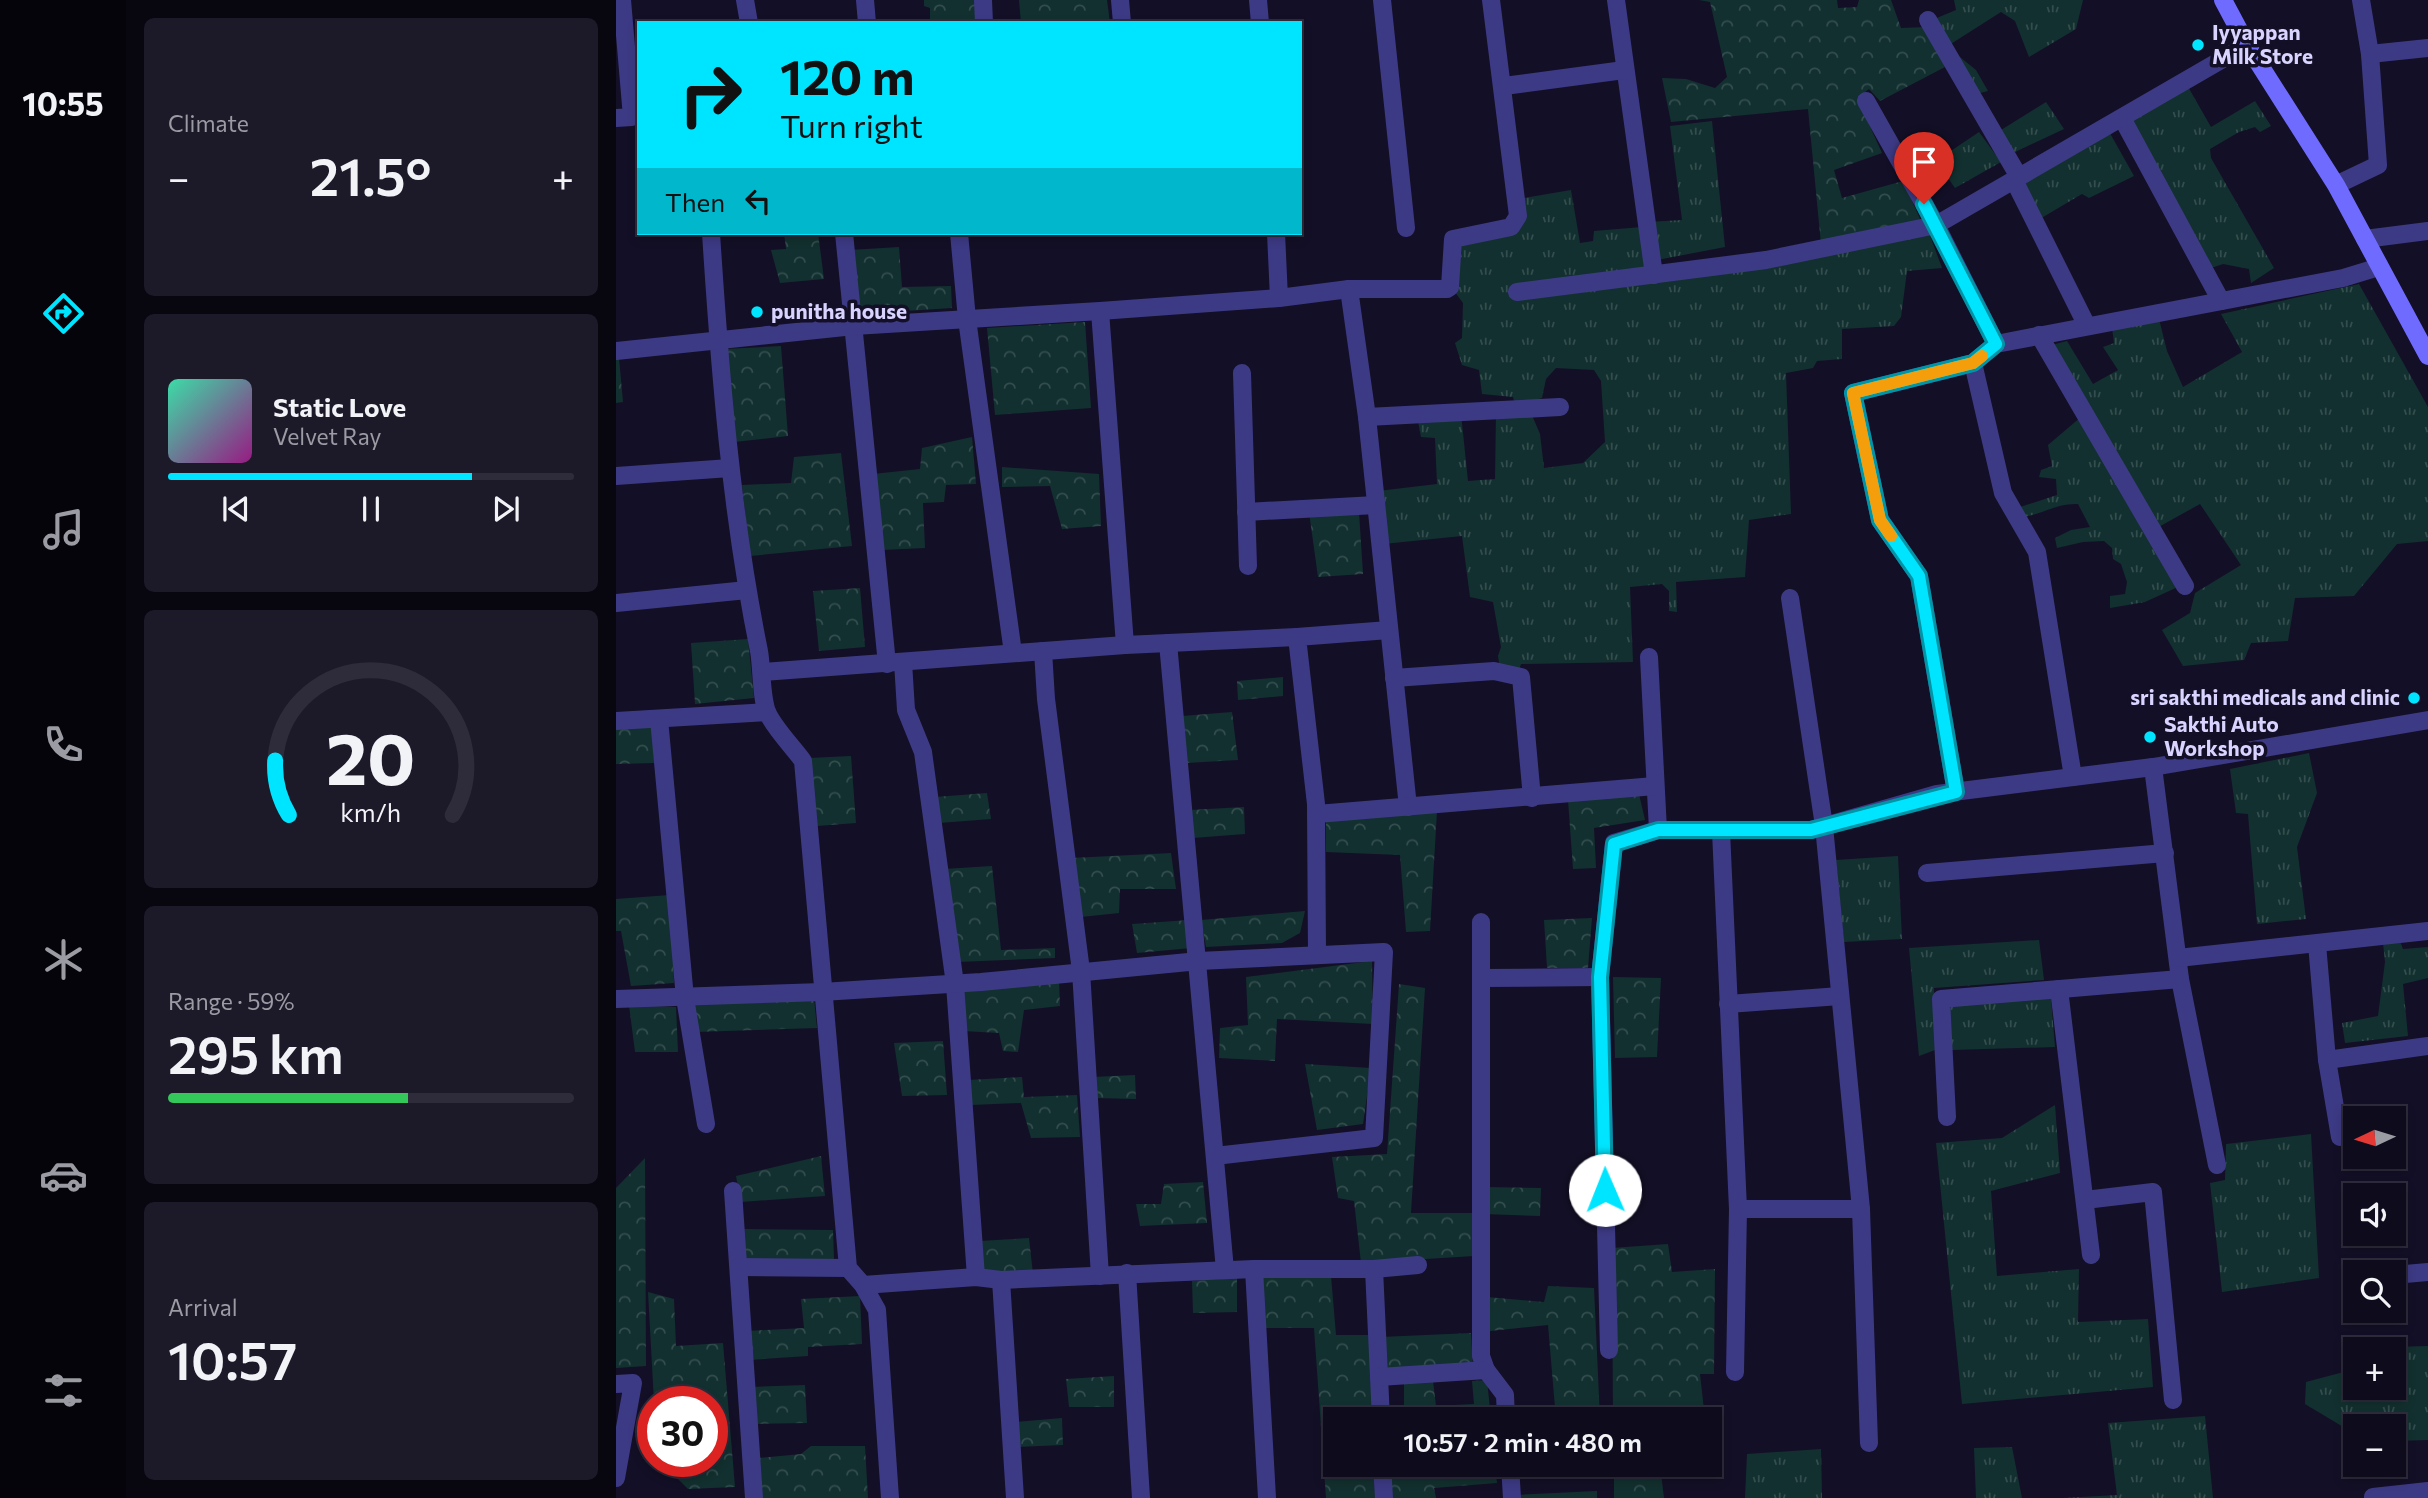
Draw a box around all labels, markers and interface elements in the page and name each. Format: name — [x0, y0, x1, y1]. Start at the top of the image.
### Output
place label: Iyyappan Milk Store — [2212, 19, 2313, 68]
marker: Iyyappan Milk Store — [2190, 37, 2206, 53]
text: 120 m — [780, 45, 914, 105]
icon: right — [665, 49, 756, 140]
text: 10:55 — [22, 83, 104, 123]
text: Turn right — [780, 105, 923, 145]
text: Climate — [168, 109, 249, 137]
pin — [1894, 132, 1954, 204]
text: 21.5° — [310, 143, 431, 207]
icon: arrive — [1905, 143, 1943, 181]
text: − — [168, 153, 190, 200]
text: + — [552, 153, 574, 200]
icon: left — [739, 182, 777, 220]
text: Then — [665, 186, 725, 217]
icon: directions — [39, 289, 88, 338]
place label: punitha house — [771, 298, 907, 323]
marker: punitha house — [749, 304, 765, 320]
text: Static Love — [273, 391, 406, 422]
text: Velvet Ray — [273, 422, 381, 450]
icon: previous — [217, 490, 255, 528]
icon: pause — [352, 490, 390, 528]
icon: next — [487, 490, 525, 528]
icon: music — [39, 505, 88, 554]
place label: sri sakthi medicals and clinic — [2130, 684, 2400, 709]
marker: sri sakthi medicals and clinic — [2406, 690, 2422, 706]
text: 20 — [326, 711, 416, 800]
place label: Sakthi Auto Workshop — [2164, 711, 2279, 760]
icon: phone — [39, 720, 88, 769]
marker: Sakthi Auto Workshop — [2142, 729, 2158, 745]
text: km/h — [341, 797, 401, 827]
icon: climate — [39, 935, 88, 984]
text: Range · 59% — [168, 987, 295, 1015]
text: 295 km — [168, 1021, 344, 1085]
north arrow — [2343, 1106, 2406, 1169]
map controls — [2343, 1106, 2406, 1477]
icon: car — [39, 1151, 88, 1200]
position arrow — [1568, 1153, 1642, 1227]
button: sound — [2343, 1183, 2406, 1246]
button: search — [2343, 1260, 2406, 1323]
text: Arrival — [168, 1293, 238, 1321]
text: 10:57 — [168, 1327, 297, 1391]
button: + — [2343, 1337, 2406, 1400]
icon: filters — [39, 1366, 88, 1415]
speed limit sign: 30 — [637, 1386, 728, 1477]
button: − — [2343, 1414, 2406, 1477]
text: 10:57 · 2 min · 480 m — [1403, 1426, 1642, 1457]

